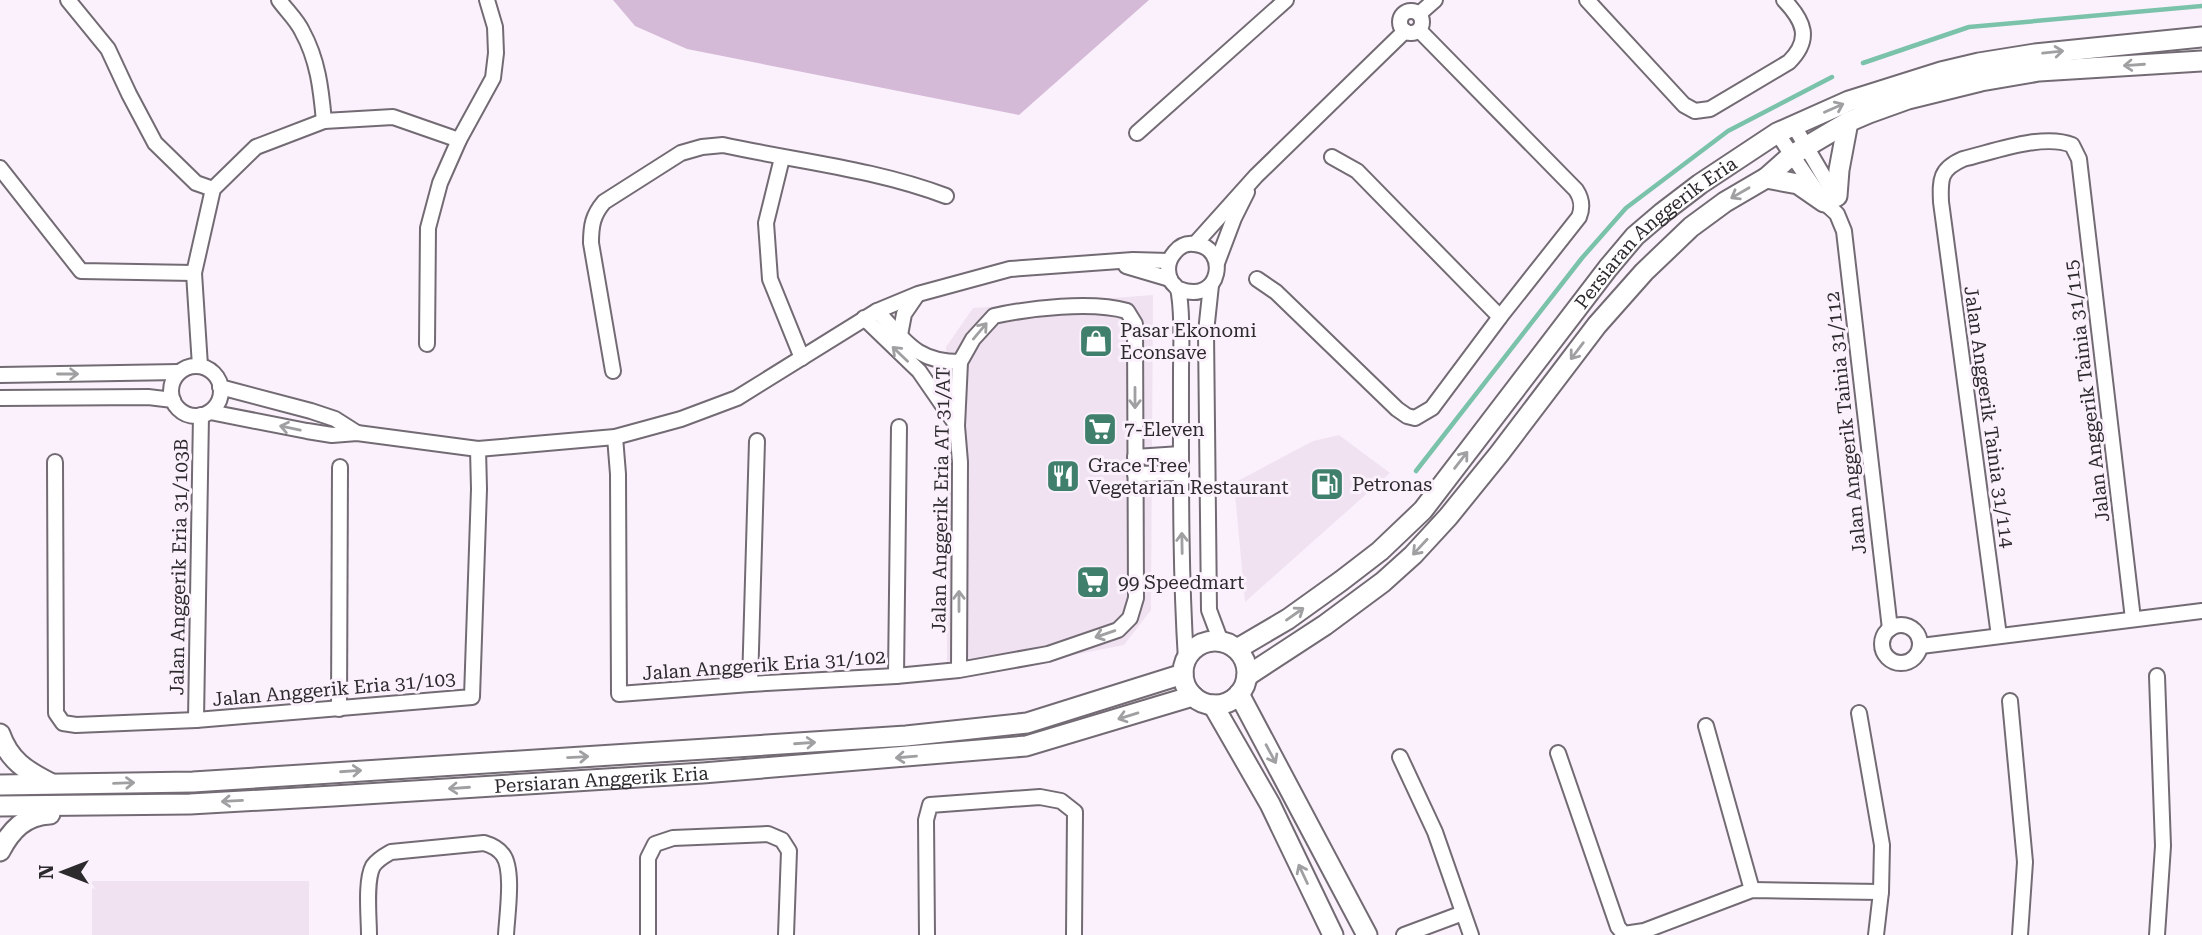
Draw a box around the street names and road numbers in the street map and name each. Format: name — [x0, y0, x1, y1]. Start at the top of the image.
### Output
street label: Persiaran Anggerik Eria — [1570, 151, 1742, 313]
street label: Jalan Anggerik Tainia 31/115 — [2059, 258, 2115, 524]
street label: Jalan Anggerik Tainia 31/114 — [1959, 285, 2019, 550]
street label: Jalan Anggerik Tainia 31/112 — [1821, 290, 1871, 556]
street label: Jalan Anggerik Eria AT 31/AT — [927, 367, 955, 633]
street label: Jalan Anggerik Eria 31/103B — [165, 438, 193, 696]
street label: Jalan Anggerik Eria 31/102 — [641, 645, 887, 685]
street label: Jalan Anggerik Eria 31/103 — [211, 667, 457, 711]
street label: Persiaran Anggerik Eria — [493, 761, 710, 797]

